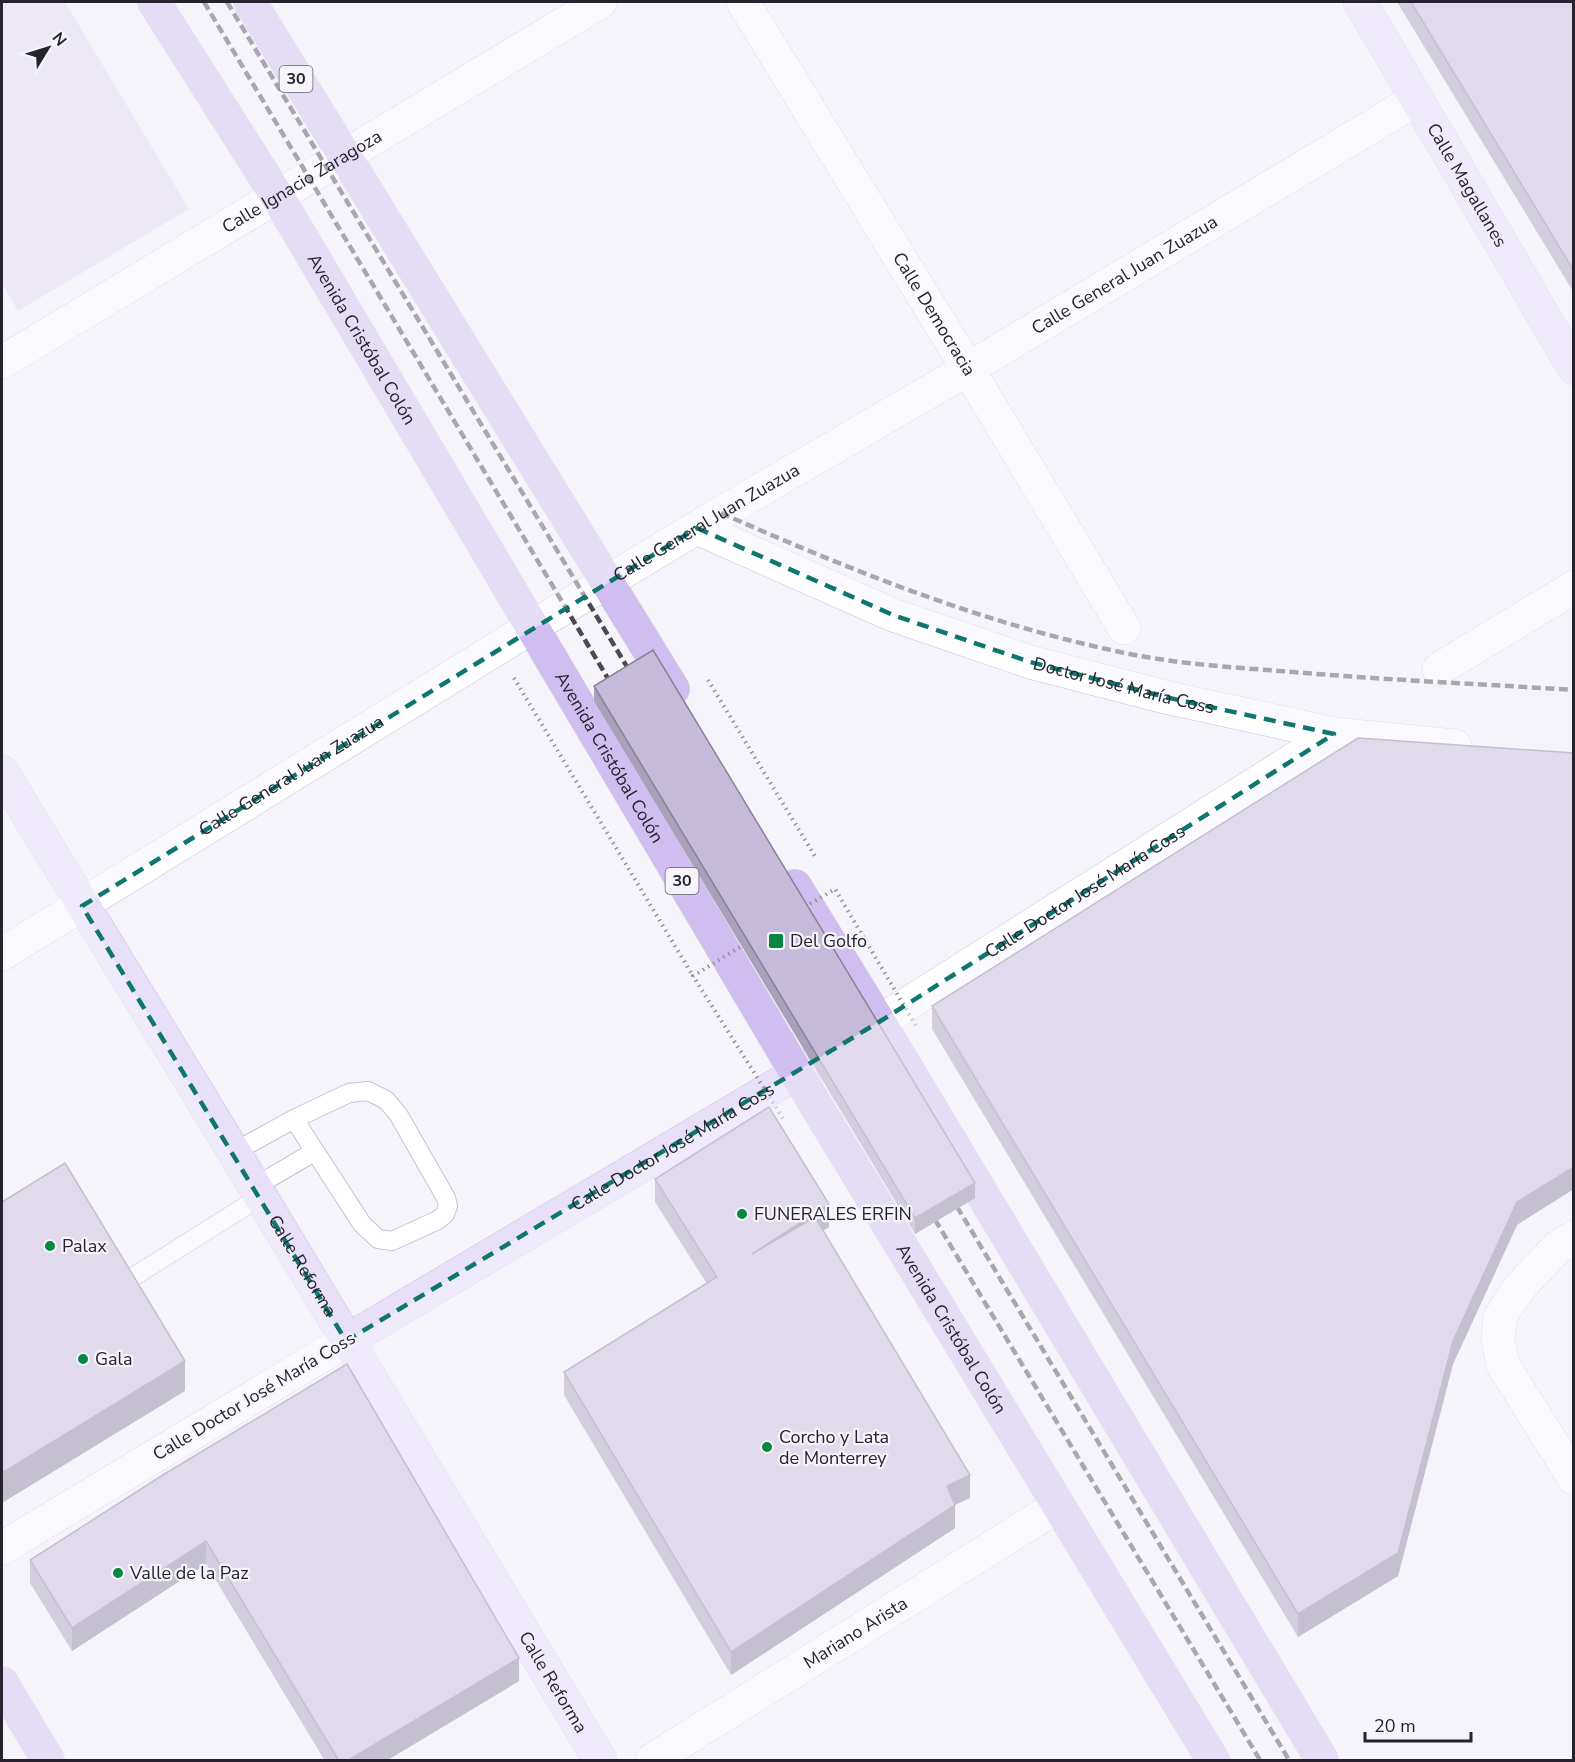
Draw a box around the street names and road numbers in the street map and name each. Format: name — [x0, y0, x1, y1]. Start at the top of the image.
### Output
road number: 30 — [280, 66, 312, 92]
street label: Calle Magallanes — [1421, 119, 1513, 251]
street label: Calle Ignacio Zaragoza — [218, 124, 386, 239]
street label: Calle General Juan Zuazua — [1027, 210, 1222, 340]
street label: Calle Democracia — [887, 248, 981, 380]
street label: Avenida Cristóbal Colón — [302, 249, 422, 429]
street label: Calle General Juan Zuazua — [609, 458, 804, 587]
street label: Doctor José María Coss — [1030, 651, 1217, 720]
street label: Avenida Cristóbal Colón — [549, 667, 669, 847]
street label: Calle General Juan Zuazua — [194, 709, 388, 842]
street label: Calle Doctor José María Coss — [980, 819, 1190, 964]
road number: 30 — [666, 868, 698, 894]
street label: Calle Doctor José María Coss — [567, 1077, 779, 1217]
street label: Calle Reforma — [263, 1210, 342, 1321]
street label: Avenida Cristóbal Colón — [891, 1239, 1012, 1418]
street label: Calle Doctor José María Coss — [148, 1326, 360, 1466]
street label: Mariano Arista — [799, 1591, 912, 1674]
street label: Calle Reforma — [513, 1627, 593, 1737]

